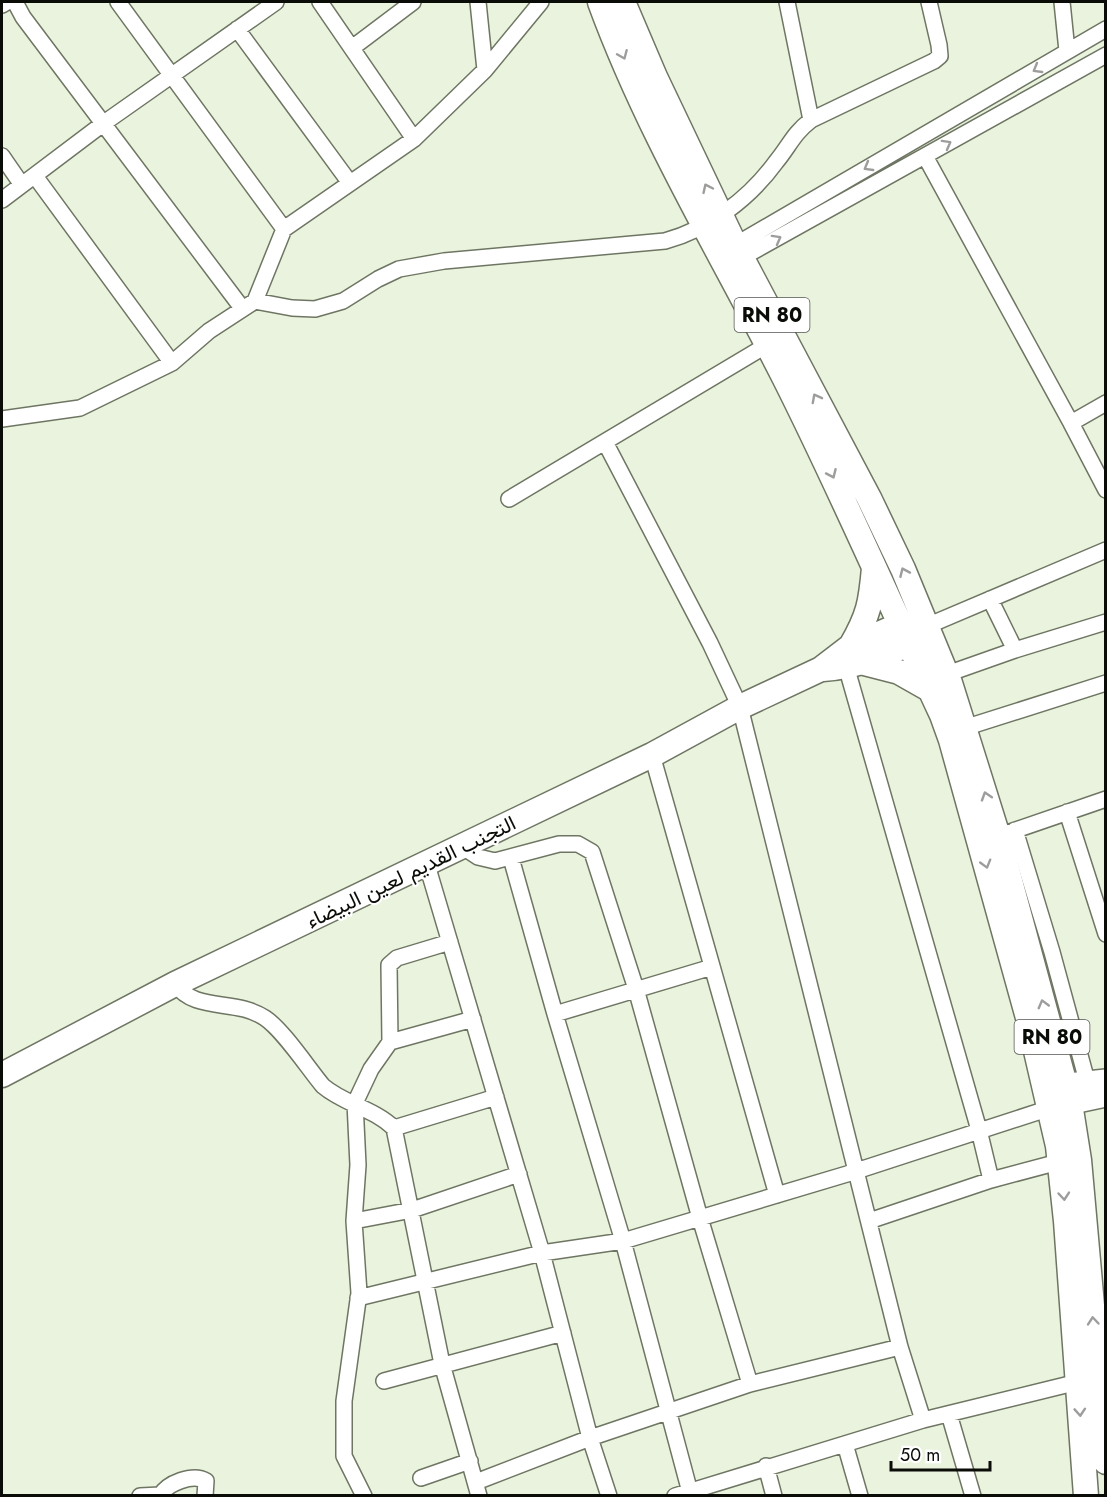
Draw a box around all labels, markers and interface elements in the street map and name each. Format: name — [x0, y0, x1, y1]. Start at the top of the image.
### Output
one-way arrow — [616, 49, 628, 60]
one-way arrow — [1033, 61, 1043, 73]
one-way arrow — [941, 139, 951, 151]
one-way arrow — [864, 160, 874, 171]
one-way arrow — [703, 183, 715, 194]
one-way arrow — [770, 235, 781, 246]
road number: RN 80 — [734, 298, 810, 332]
one-way arrow — [812, 394, 823, 404]
one-way arrow — [825, 468, 837, 479]
one-way arrow — [899, 567, 911, 578]
one-way arrow — [980, 791, 993, 802]
street label: التجنب القديم لعين البيضاء — [301, 808, 521, 936]
one-way arrow — [979, 859, 992, 869]
one-way arrow — [1038, 1000, 1051, 1010]
road number: RN 80 — [1014, 1020, 1090, 1054]
one-way arrow — [1057, 1192, 1070, 1201]
one-way arrow — [1087, 1316, 1100, 1325]
one-way arrow — [1074, 1407, 1087, 1416]
scale bar — [891, 1434, 990, 1472]
text: 50 m — [900, 1442, 940, 1468]

